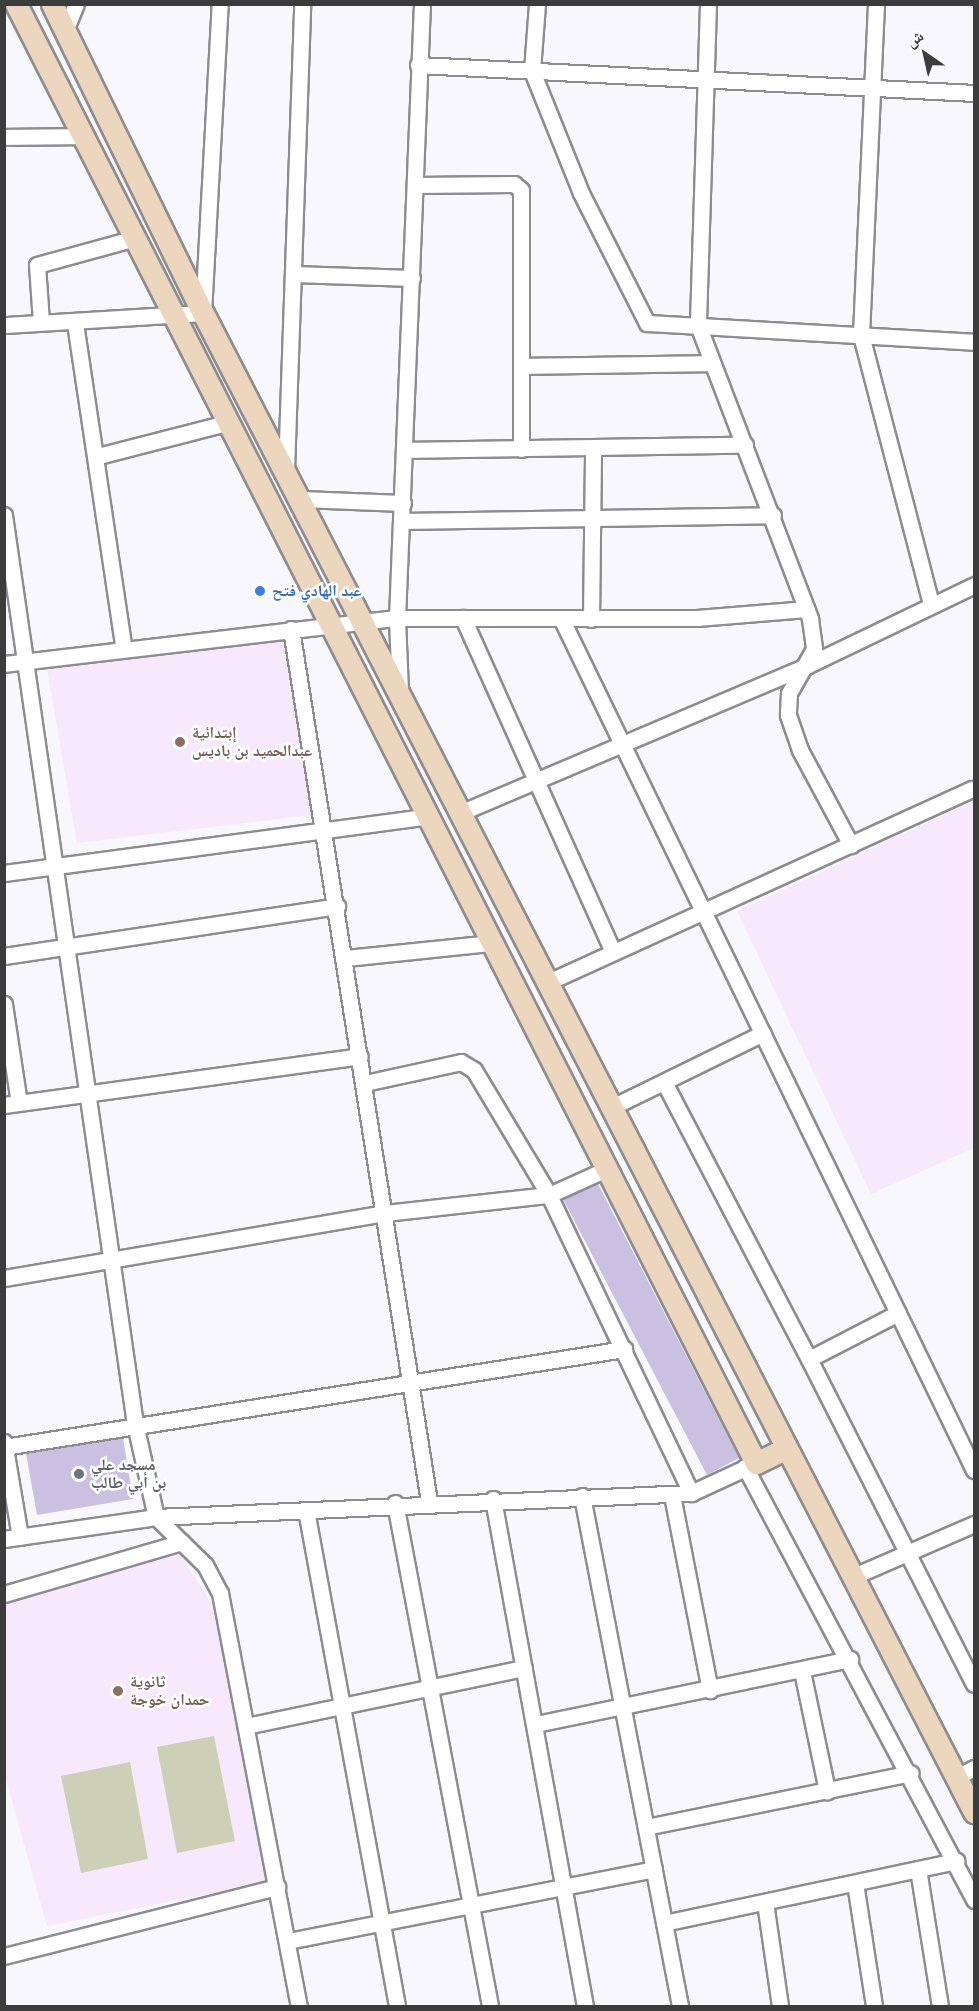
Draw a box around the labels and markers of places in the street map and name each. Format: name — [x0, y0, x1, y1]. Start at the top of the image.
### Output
place label: عبد الهادي فتح — [272, 581, 362, 601]
marker: عبد الهادي فتح — [253, 584, 267, 598]
place label: إبتدائية عبدالحميد بن باديس — [192, 723, 312, 761]
marker: إبتدائية عبدالحميد بن باديس — [173, 735, 187, 749]
place label: مسجد علي بن أبي طالب — [91, 1455, 166, 1493]
marker: مسجد علي بن أبي طالب — [72, 1467, 86, 1481]
place label: ثانوية حمدان خوجة — [130, 1672, 209, 1710]
marker: ثانوية حمدان خوجة — [111, 1684, 125, 1698]

